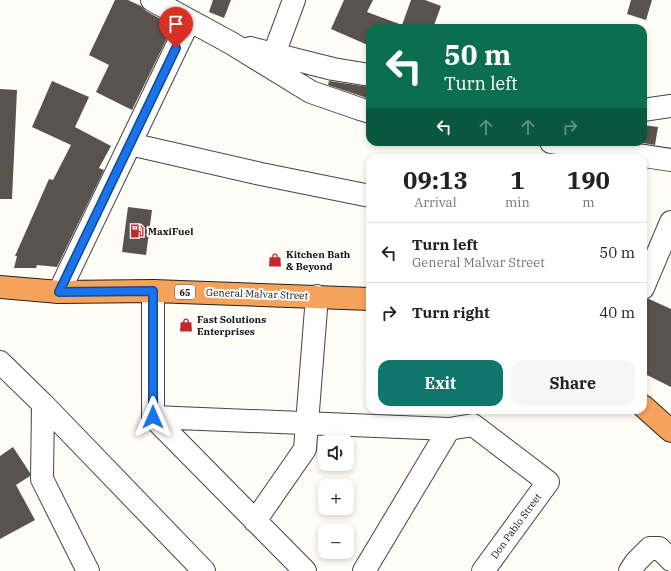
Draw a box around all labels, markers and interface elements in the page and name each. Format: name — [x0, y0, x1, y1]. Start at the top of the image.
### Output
pin — [159, 7.0, 193, 48]
icon: arrive — [165, 13, 187, 35]
text: 50 m — [444, 36, 511, 73]
icon: left — [378, 40, 430, 92]
text: Turn left — [444, 72, 518, 95]
icon: left — [433, 116, 455, 138]
icon: ahead — [475, 116, 497, 138]
icon: ahead — [517, 116, 539, 138]
icon: right — [559, 116, 581, 138]
text: 09:13 — [403, 164, 468, 196]
text: 1 — [510, 164, 525, 196]
text: 190 — [567, 164, 610, 196]
text: Arrival — [414, 194, 457, 211]
text: min — [505, 194, 530, 211]
text: m — [582, 194, 595, 211]
fuel station icon: MaxiFuel — [129, 223, 145, 239]
place label: MaxiFuel — [148, 225, 193, 238]
text: Turn left — [412, 235, 478, 254]
icon: left — [378, 242, 400, 264]
text: 50 m — [599, 243, 635, 262]
place label: Kitchen Bath & Beyond — [286, 248, 351, 273]
shop icon: Kitchen Bath & Beyond — [267, 252, 283, 268]
text: General Malvar Street — [412, 254, 545, 271]
road number: 65 — [175, 285, 195, 299]
street label: General Malvar Street — [206, 286, 309, 302]
icon: right — [378, 302, 400, 324]
text: Turn right — [412, 303, 490, 322]
text: 40 m — [599, 303, 635, 322]
place label: Fast Solutions Enterprises — [197, 313, 266, 338]
shop icon: Fast Solutions Enterprises — [178, 317, 194, 333]
button: Exit — [378, 360, 503, 406]
button: Share — [511, 360, 635, 406]
position arrow — [132, 396, 174, 438]
map controls — [318, 435, 354, 559]
button: sound — [318, 435, 354, 471]
button: + — [318, 479, 354, 515]
street label: Don Pablo Street — [488, 490, 544, 561]
button: − — [318, 523, 354, 559]

